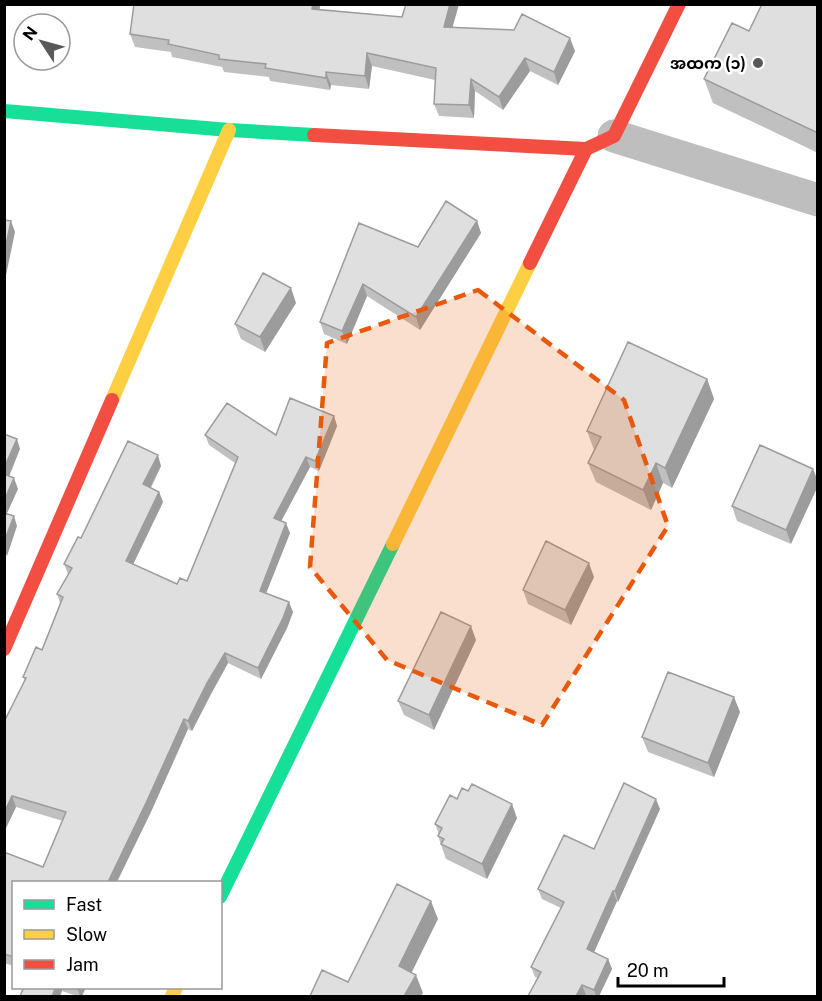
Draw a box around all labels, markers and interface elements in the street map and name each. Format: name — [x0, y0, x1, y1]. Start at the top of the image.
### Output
north arrow — [12, 12, 72, 72]
text: N — [19, 23, 42, 44]
place label: အထက (၁) — [670, 54, 746, 73]
marker: အထက (၁) — [751, 56, 765, 70]
legend — [12, 881, 222, 989]
text: Fast — [66, 894, 102, 915]
text: Slow — [66, 924, 107, 945]
scale bar — [618, 950, 724, 988]
text: Jam — [66, 954, 99, 975]
text: 20 m — [627, 960, 669, 981]

